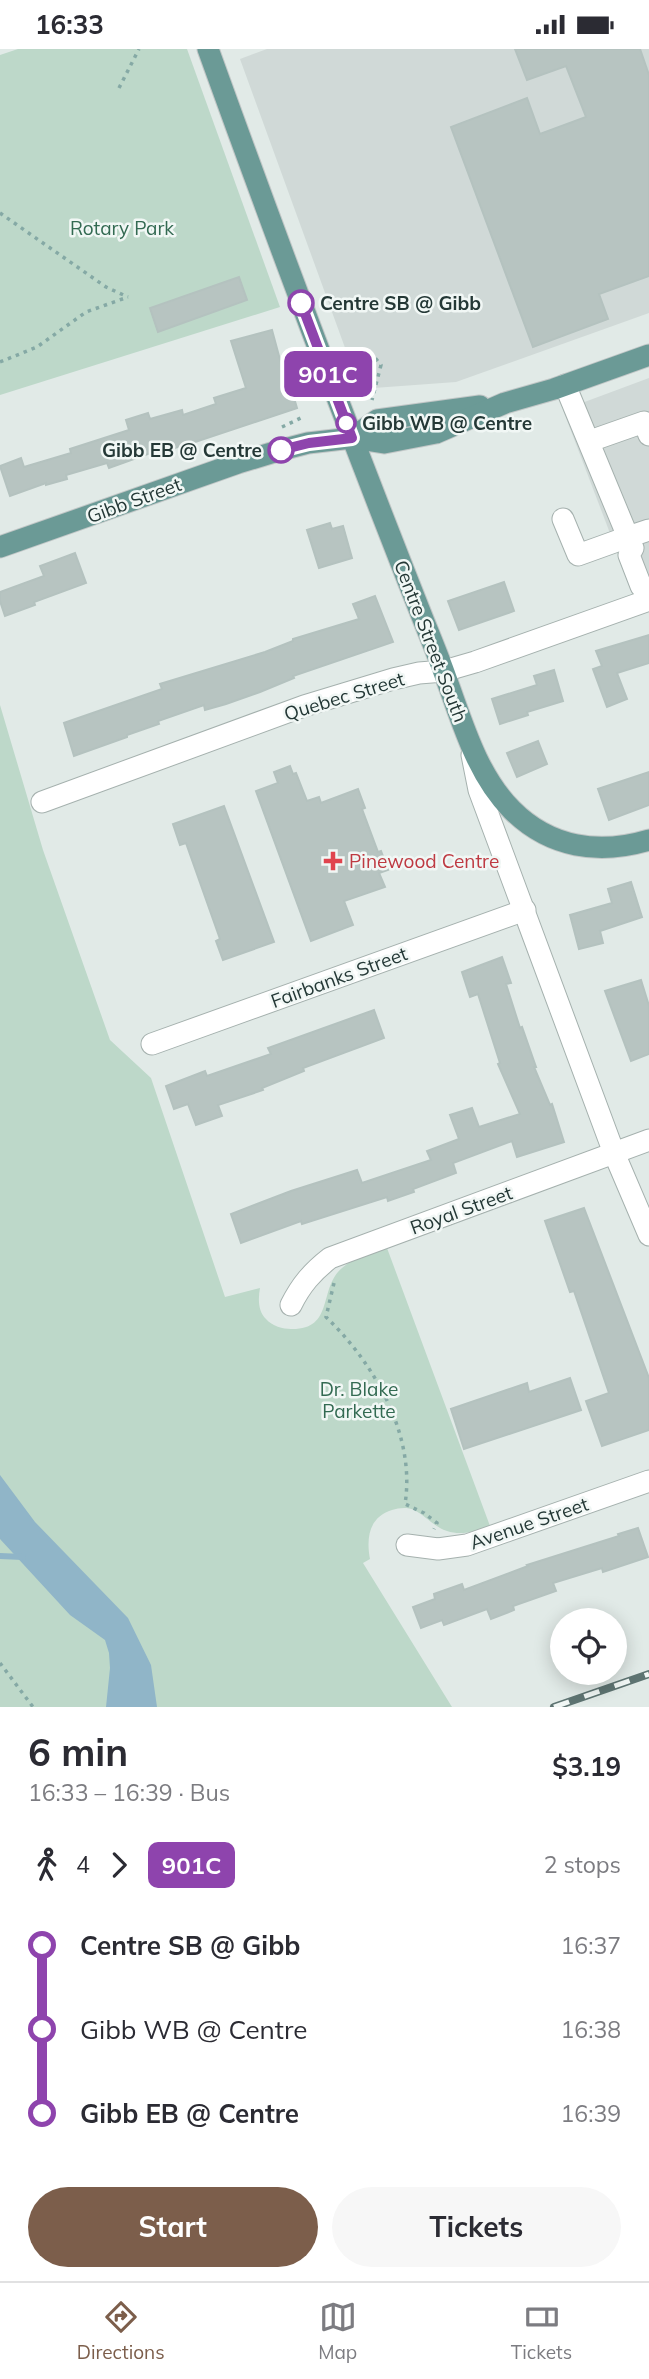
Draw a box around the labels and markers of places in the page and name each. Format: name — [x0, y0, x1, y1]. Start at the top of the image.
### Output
marker: Centre SB @ Gibb — [288, 290, 314, 316]
place label: Centre SB @ Gibb — [320, 291, 481, 315]
place label: Gibb WB @ Centre — [362, 411, 532, 435]
marker: Gibb WB @ Centre — [336, 413, 356, 433]
marker: Gibb EB @ Centre — [268, 437, 294, 463]
place label: Gibb EB @ Centre — [102, 438, 262, 462]
place label: Pinewood Centre — [349, 849, 499, 873]
marker: Pinewood Centre — [323, 851, 343, 871]

